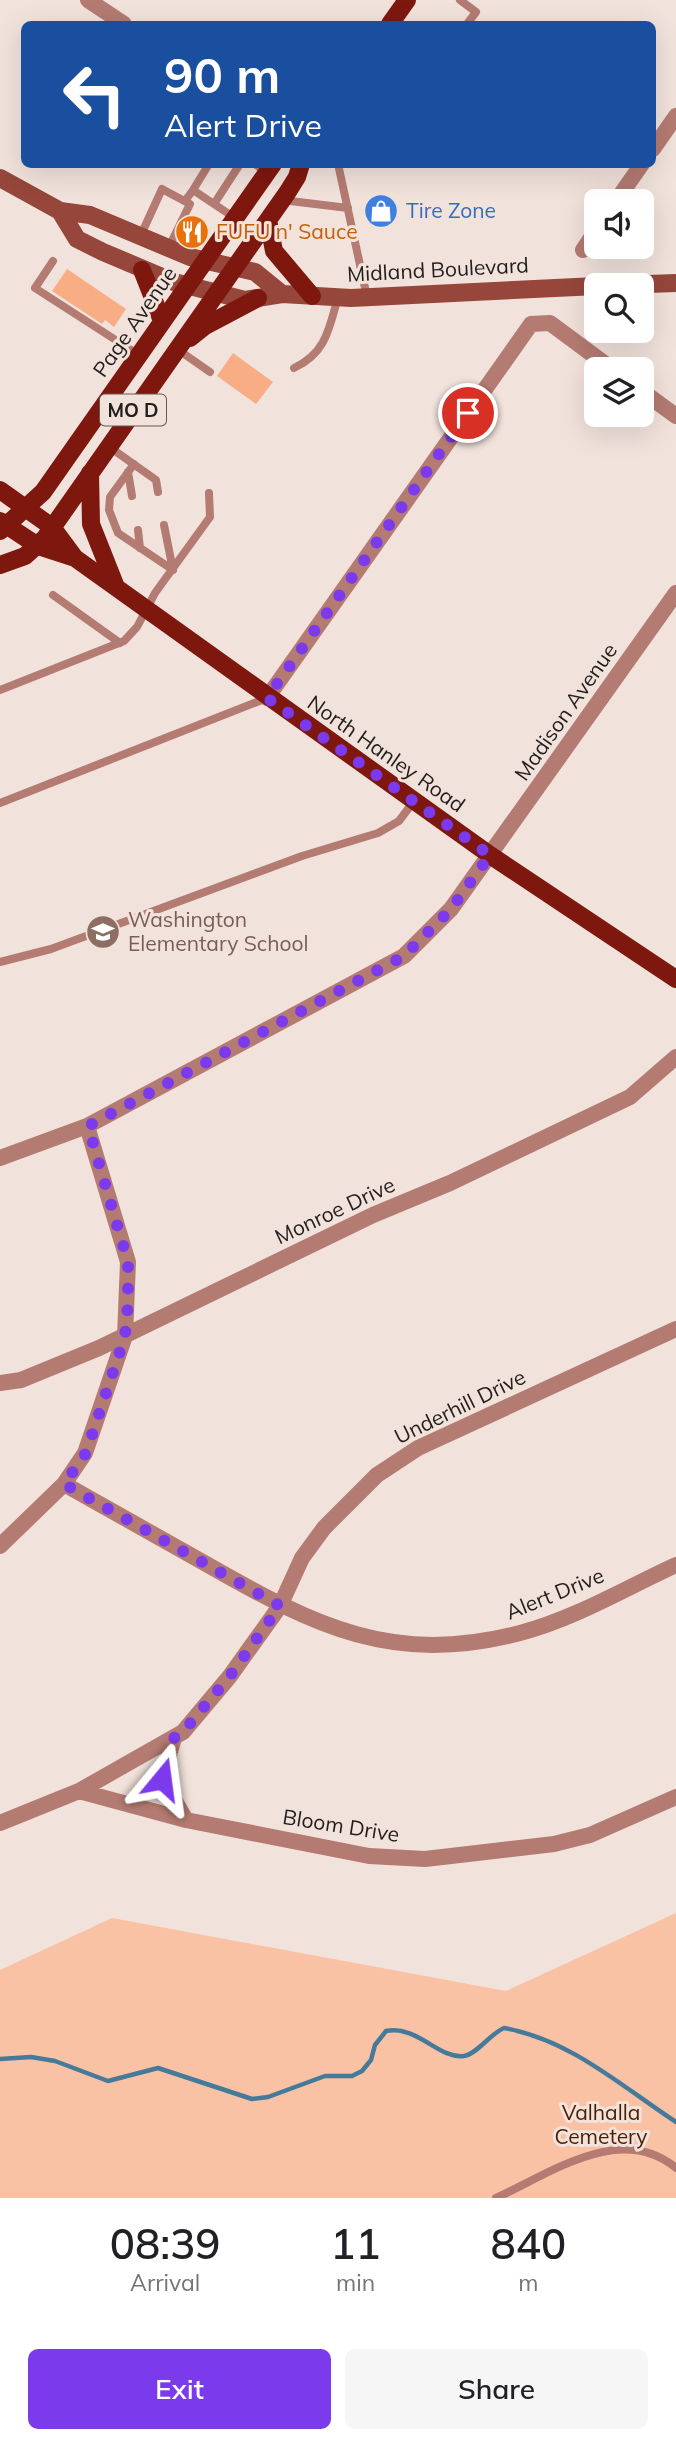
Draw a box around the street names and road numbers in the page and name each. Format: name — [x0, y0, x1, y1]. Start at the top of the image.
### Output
street label: Midland Boulevard — [346, 251, 529, 287]
street label: Page Avenue — [87, 261, 182, 382]
road number: MO D — [100, 394, 166, 426]
street label: Madison Avenue — [508, 638, 622, 785]
street label: North Hanley Road — [303, 689, 470, 817]
street label: Monroe Drive — [270, 1171, 399, 1249]
street label: Underhill Drive — [390, 1363, 529, 1449]
street label: Alert Drive — [502, 1562, 608, 1625]
street label: Bloom Drive — [281, 1803, 401, 1847]

